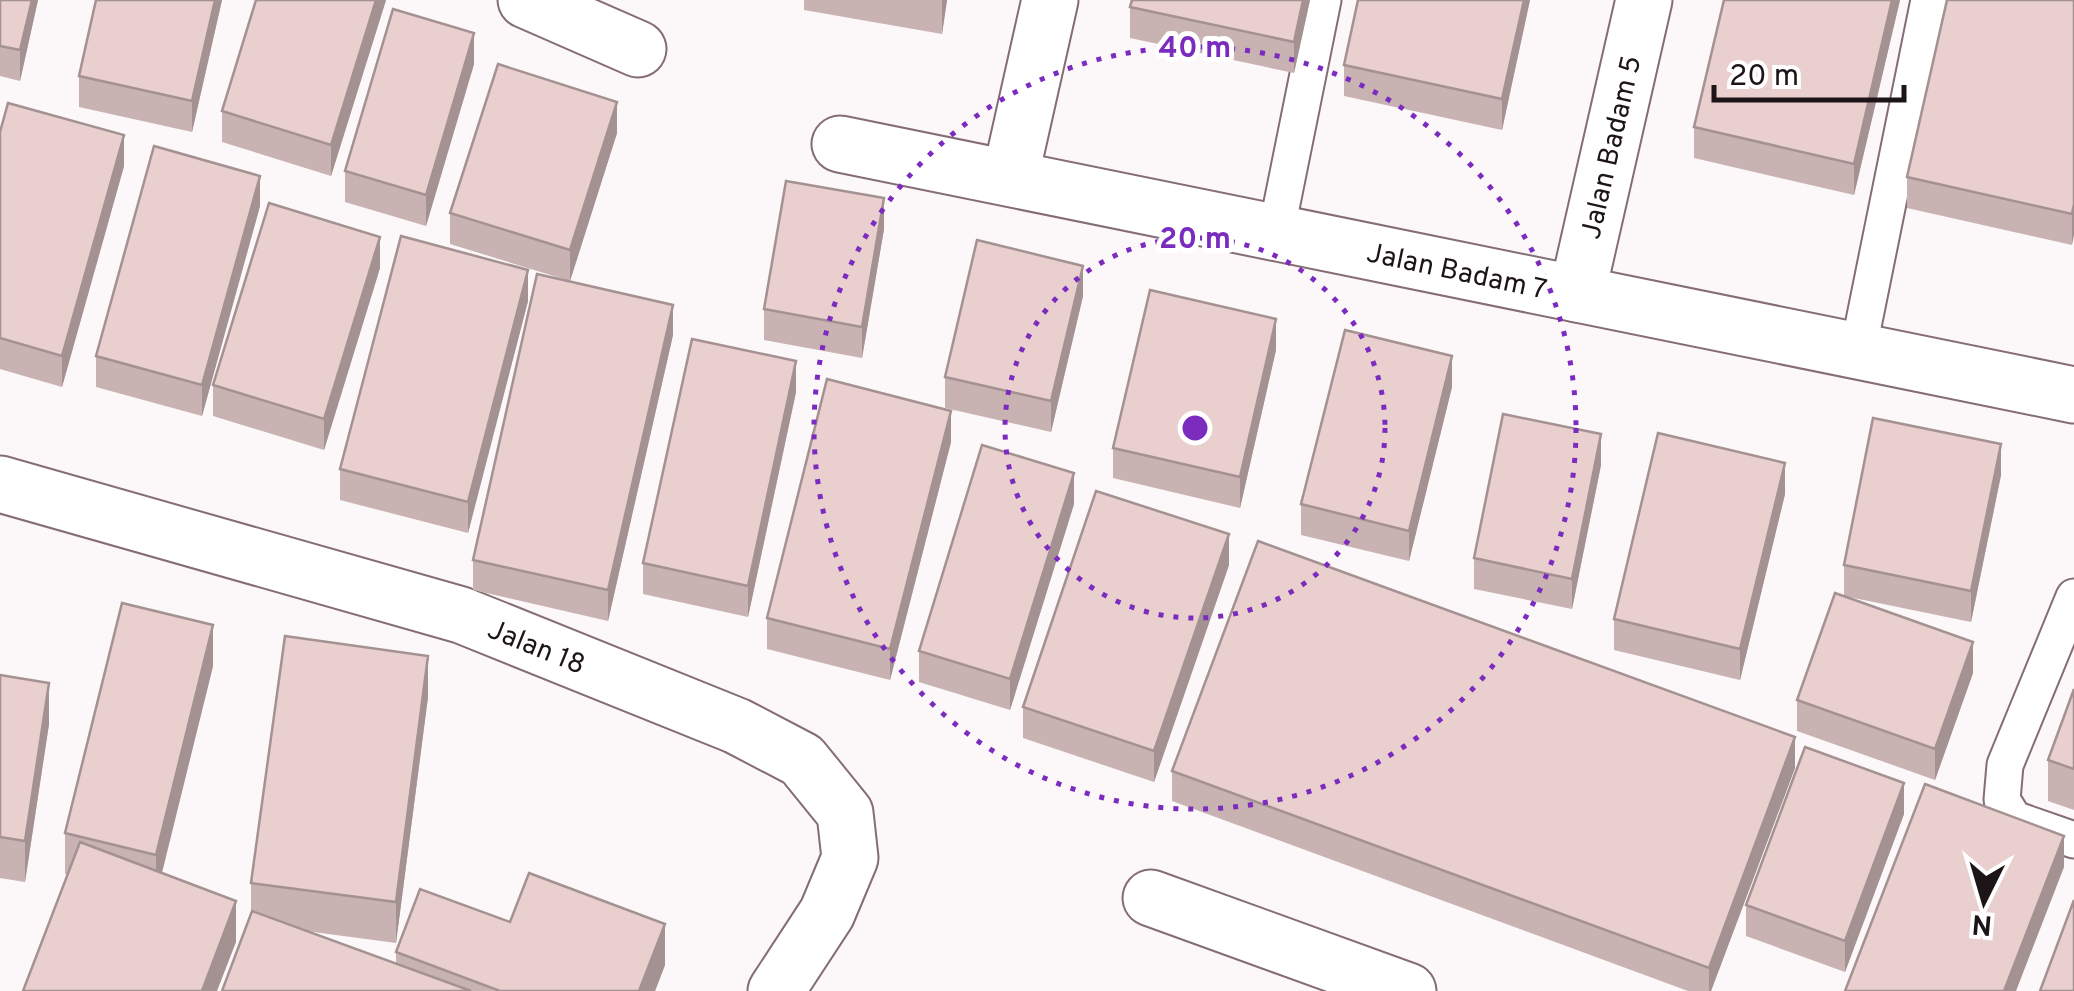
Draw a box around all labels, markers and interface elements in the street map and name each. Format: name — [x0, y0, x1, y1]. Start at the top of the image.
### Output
text: 40 m — [1159, 31, 1231, 68]
scale bar — [1714, 40, 1904, 102]
street label: Jalan Badam 5 — [1574, 52, 1652, 243]
text: 20 m — [1729, 59, 1799, 96]
text: 20 m — [1159, 222, 1231, 259]
street label: Jalan Badam 7 — [1363, 236, 1550, 310]
centre of rings — [1177, 410, 1213, 446]
street label: Jalan 18 — [482, 613, 590, 685]
north arrow — [1934, 851, 2034, 951]
text: N — [1970, 904, 1994, 942]

